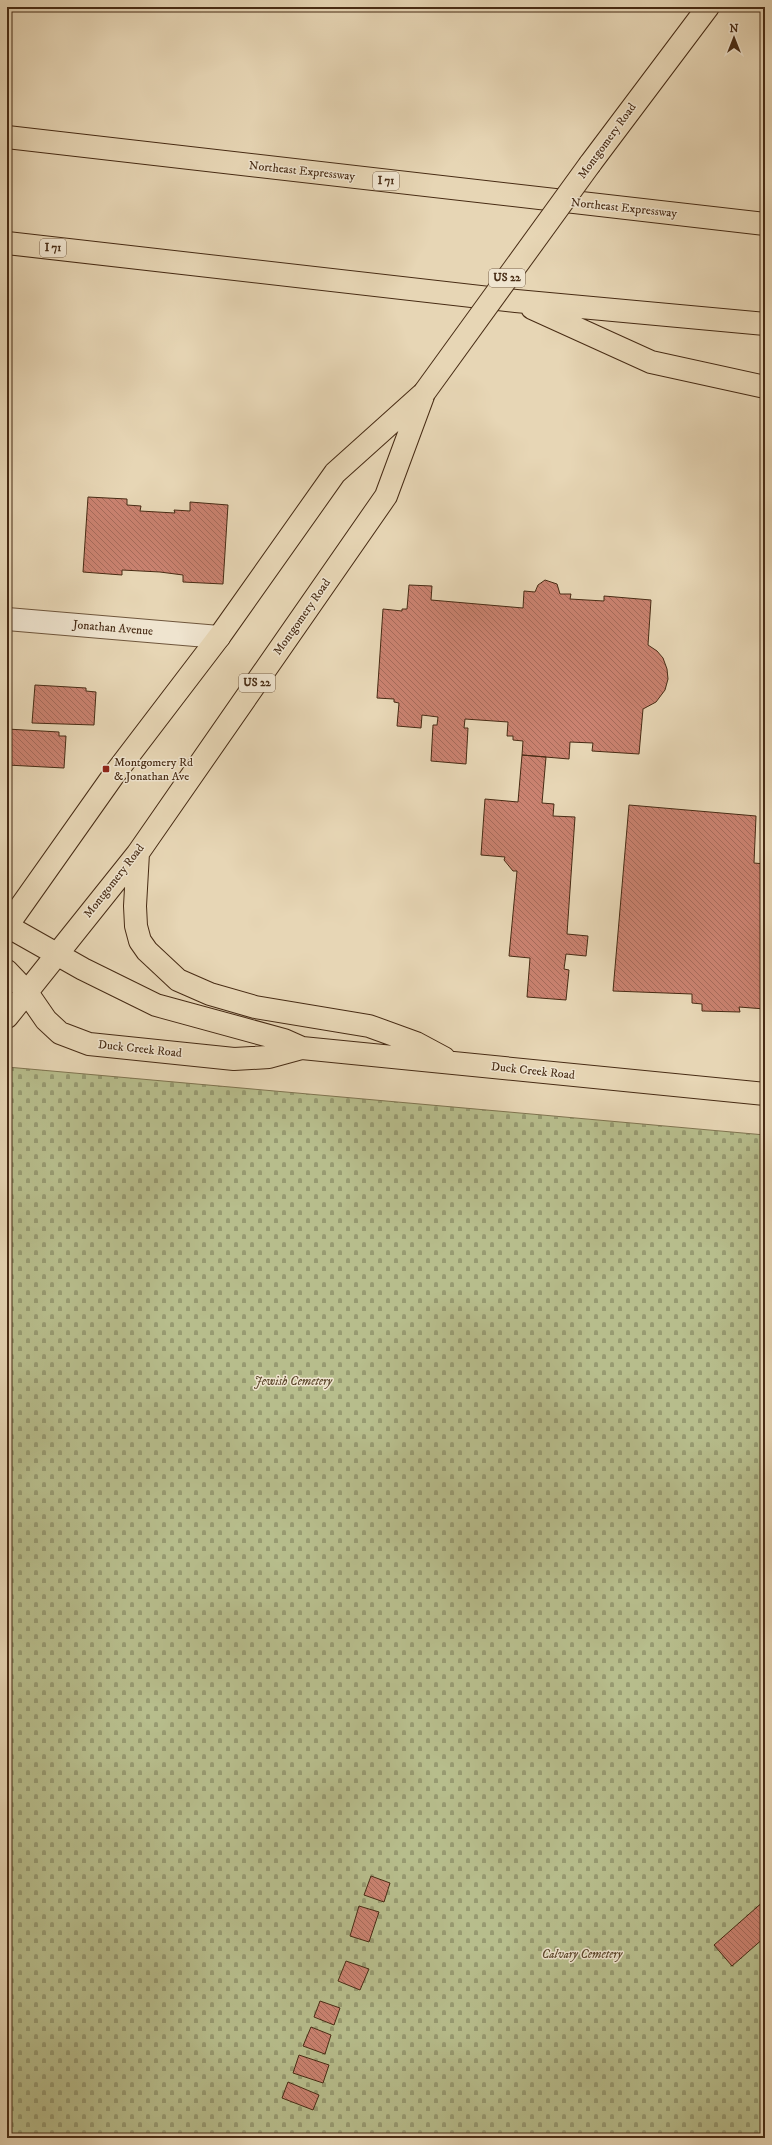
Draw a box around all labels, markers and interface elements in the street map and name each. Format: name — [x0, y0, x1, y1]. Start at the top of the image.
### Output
north arrow — [714, 18, 754, 58]
text: N — [729, 22, 739, 36]
street label: Montgomery Road — [575, 100, 639, 182]
street label: Northeast Expressway — [248, 158, 356, 184]
road number: I 71 — [373, 172, 399, 190]
street label: Northeast Expressway — [570, 195, 678, 221]
road number: I 71 — [40, 239, 66, 257]
road number: US 22 — [489, 269, 525, 287]
street label: Montgomery Road — [270, 576, 334, 658]
street label: Jonathan Avenue — [71, 617, 154, 639]
road number: US 22 — [239, 674, 275, 692]
place label: Montgomery Rd & Jonathan Ave — [114, 755, 193, 784]
marker: Montgomery Rd & Jonathan Ave — [101, 764, 111, 774]
street label: Montgomery Road — [80, 841, 148, 921]
street label: Duck Creek Road — [97, 1037, 183, 1061]
street label: Duck Creek Road — [490, 1059, 576, 1083]
park label: Jewish Cemetery — [254, 1374, 333, 1389]
park label: Calvary Cemetery — [542, 1947, 624, 1962]

